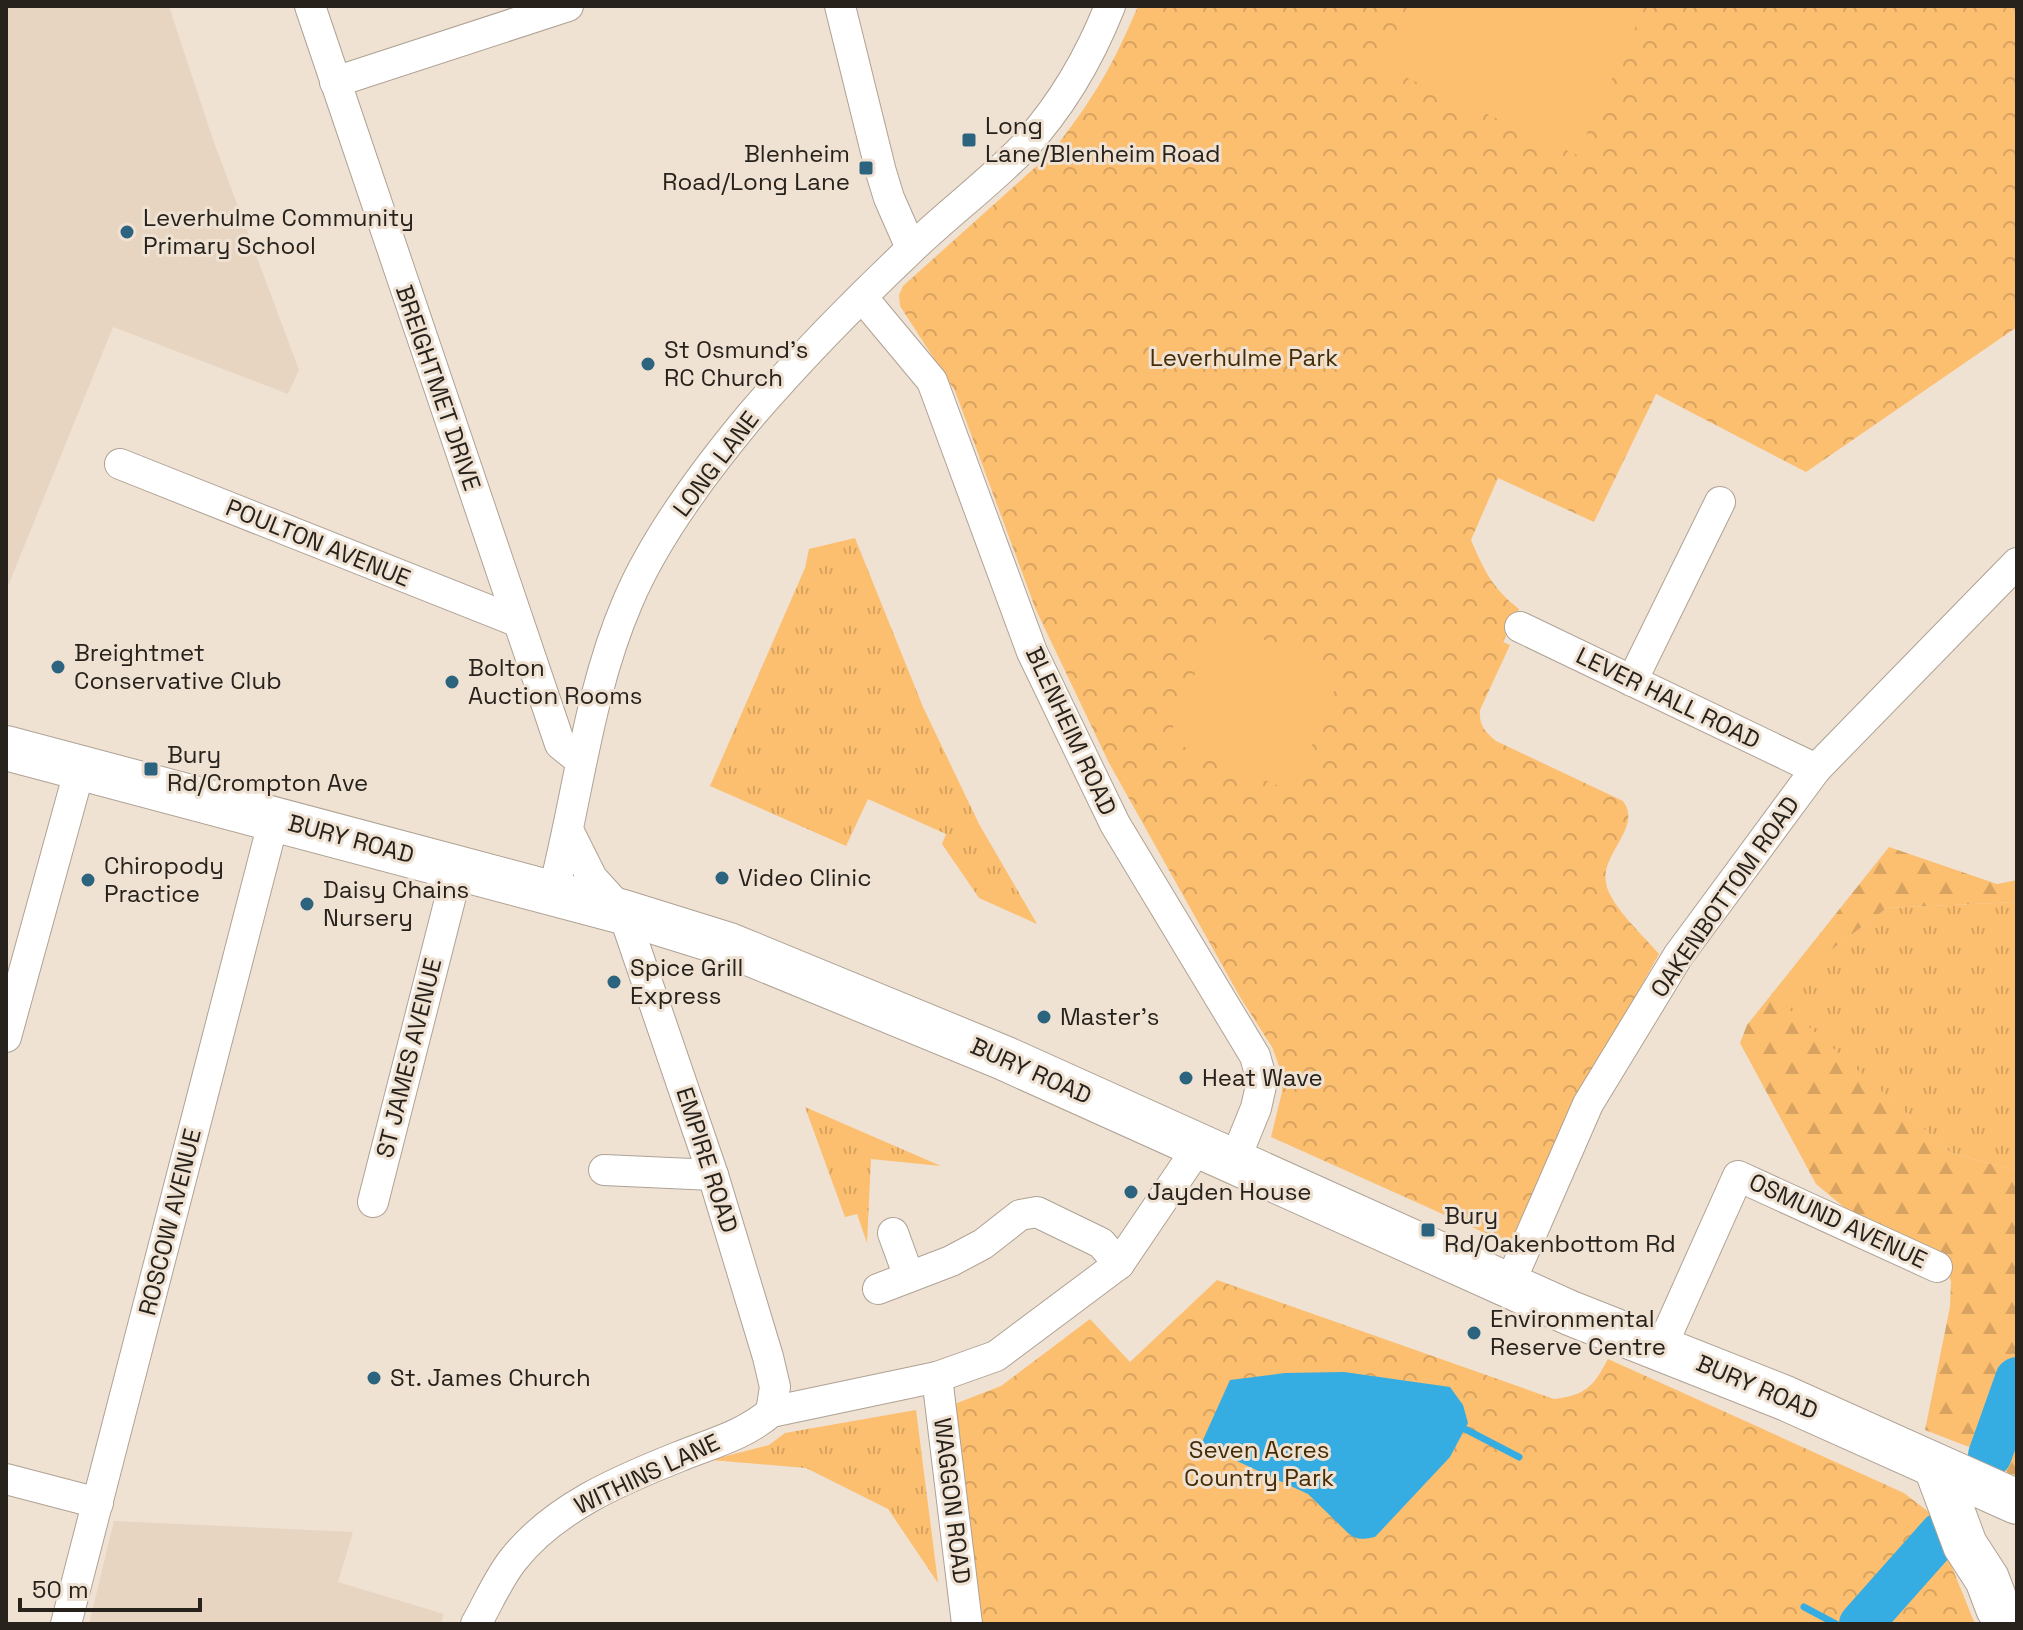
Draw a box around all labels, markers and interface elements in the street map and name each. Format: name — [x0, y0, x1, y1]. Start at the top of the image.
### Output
place label: Long Lane/Blenheim Road — [985, 110, 1220, 169]
marker: Long Lane/Blenheim Road — [960, 131, 978, 149]
place label: Blenheim Road/Long Lane — [662, 138, 850, 197]
marker: Blenheim Road/Long Lane — [857, 159, 875, 177]
place label: Leverhulme Community Primary School — [143, 202, 414, 261]
marker: Leverhulme Community Primary School — [118, 223, 136, 241]
street label: BREIGHTMET DRIVE — [389, 281, 488, 495]
place label: St Osmund's RC Church — [664, 334, 809, 393]
park label: Leverhulme Park — [1150, 342, 1338, 373]
marker: St Osmund's RC Church — [639, 355, 657, 373]
street label: LONG LANE — [666, 405, 765, 523]
street label: POULTON AVENUE — [221, 491, 415, 594]
place label: Breightmet Conservative Club — [74, 637, 282, 696]
street label: LEVER HALL ROAD — [1571, 640, 1765, 756]
street label: BLENHEIM ROAD — [1019, 642, 1124, 820]
place label: Bolton Auction Rooms — [468, 652, 642, 711]
marker: Breightmet Conservative Club — [49, 658, 67, 676]
marker: Bolton Auction Rooms — [443, 673, 461, 691]
place label: Bury Rd/Crompton Ave — [167, 739, 368, 798]
marker: Bury Rd/Crompton Ave — [142, 760, 160, 778]
street label: OAKENBOTTOM ROAD — [1643, 790, 1806, 1003]
street label: BURY ROAD — [285, 807, 418, 870]
place label: Chiropody Practice — [104, 850, 224, 909]
place label: Video Clinic — [738, 862, 872, 893]
marker: Video Clinic — [713, 869, 731, 887]
marker: Chiropody Practice — [79, 871, 97, 889]
place label: Daisy Chains Nursery — [323, 874, 469, 933]
marker: Daisy Chains Nursery — [298, 895, 316, 913]
place label: Spice Grill Express — [630, 952, 743, 1011]
street label: ST JAMES AVENUE — [369, 955, 448, 1161]
marker: Spice Grill Express — [605, 973, 623, 991]
place label: Master's — [1060, 1001, 1159, 1032]
marker: Master's — [1035, 1008, 1053, 1026]
street label: BURY ROAD — [966, 1030, 1097, 1111]
place label: Heat Wave — [1202, 1062, 1323, 1093]
marker: Heat Wave — [1177, 1069, 1195, 1087]
street label: EMPIRE ROAD — [669, 1083, 746, 1237]
street label: ROSCOW AVENUE — [131, 1125, 208, 1319]
street label: OSMUND AVENUE — [1744, 1166, 1932, 1275]
place label: Jayden House — [1147, 1176, 1312, 1207]
marker: Jayden House — [1122, 1183, 1140, 1201]
place label: Bury Rd/Oakenbottom Rd — [1444, 1200, 1676, 1259]
marker: Bury Rd/Oakenbottom Rd — [1419, 1221, 1437, 1239]
place label: Environmental Reserve Centre — [1490, 1303, 1666, 1362]
marker: Environmental Reserve Centre — [1465, 1324, 1483, 1342]
street label: BURY ROAD — [1692, 1347, 1823, 1426]
place label: St. James Church — [390, 1362, 591, 1393]
marker: St. James Church — [365, 1369, 383, 1387]
street label: WAGGON ROAD — [927, 1416, 978, 1586]
street label: WITHINS LANE — [569, 1426, 725, 1521]
park label: Seven Acres Country Park — [1184, 1434, 1334, 1493]
scale bar — [20, 1562, 200, 1612]
text: 50 m — [32, 1574, 89, 1605]

